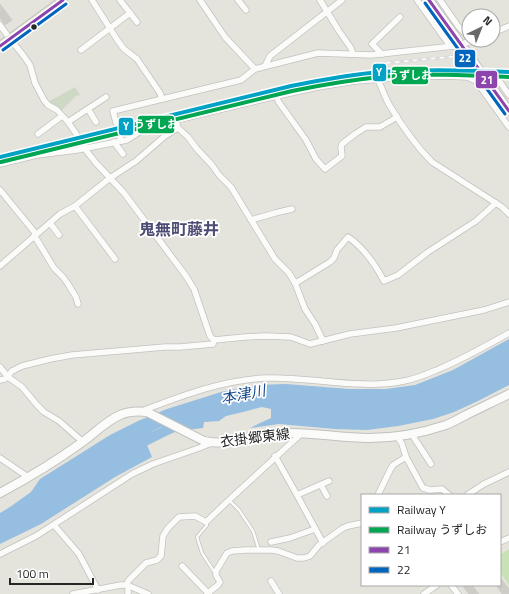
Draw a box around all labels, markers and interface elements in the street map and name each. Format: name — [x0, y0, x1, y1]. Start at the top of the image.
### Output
north arrow — [461, 8, 501, 48]
text: N — [480, 12, 496, 29]
unlabelled marker — [29, 22, 39, 32]
line badge: 22 — [454, 49, 476, 68]
text: 22 — [459, 50, 471, 66]
line badge: Y — [372, 63, 387, 82]
text: Y — [376, 64, 383, 80]
line badge: うずしお — [391, 66, 429, 85]
text: うずしお — [388, 67, 432, 83]
line badge: 21 — [475, 70, 498, 89]
text: 21 — [481, 72, 493, 88]
line badge: うずしお — [137, 115, 175, 134]
text: うずしお — [134, 116, 178, 132]
line badge: Y — [118, 117, 134, 136]
text: Y — [123, 118, 130, 134]
district label: 鬼無町藤井 — [139, 217, 219, 241]
water label: 本津川 — [219, 378, 269, 410]
street label: 衣掛郷東線 — [219, 422, 291, 452]
legend — [361, 494, 501, 586]
text: Railway Y — [397, 500, 446, 519]
text: Railway うずしお — [397, 520, 487, 539]
text: 21 — [397, 540, 410, 559]
scale bar — [10, 560, 93, 586]
text: 22 — [397, 560, 410, 579]
text: 100 m — [16, 564, 49, 583]

